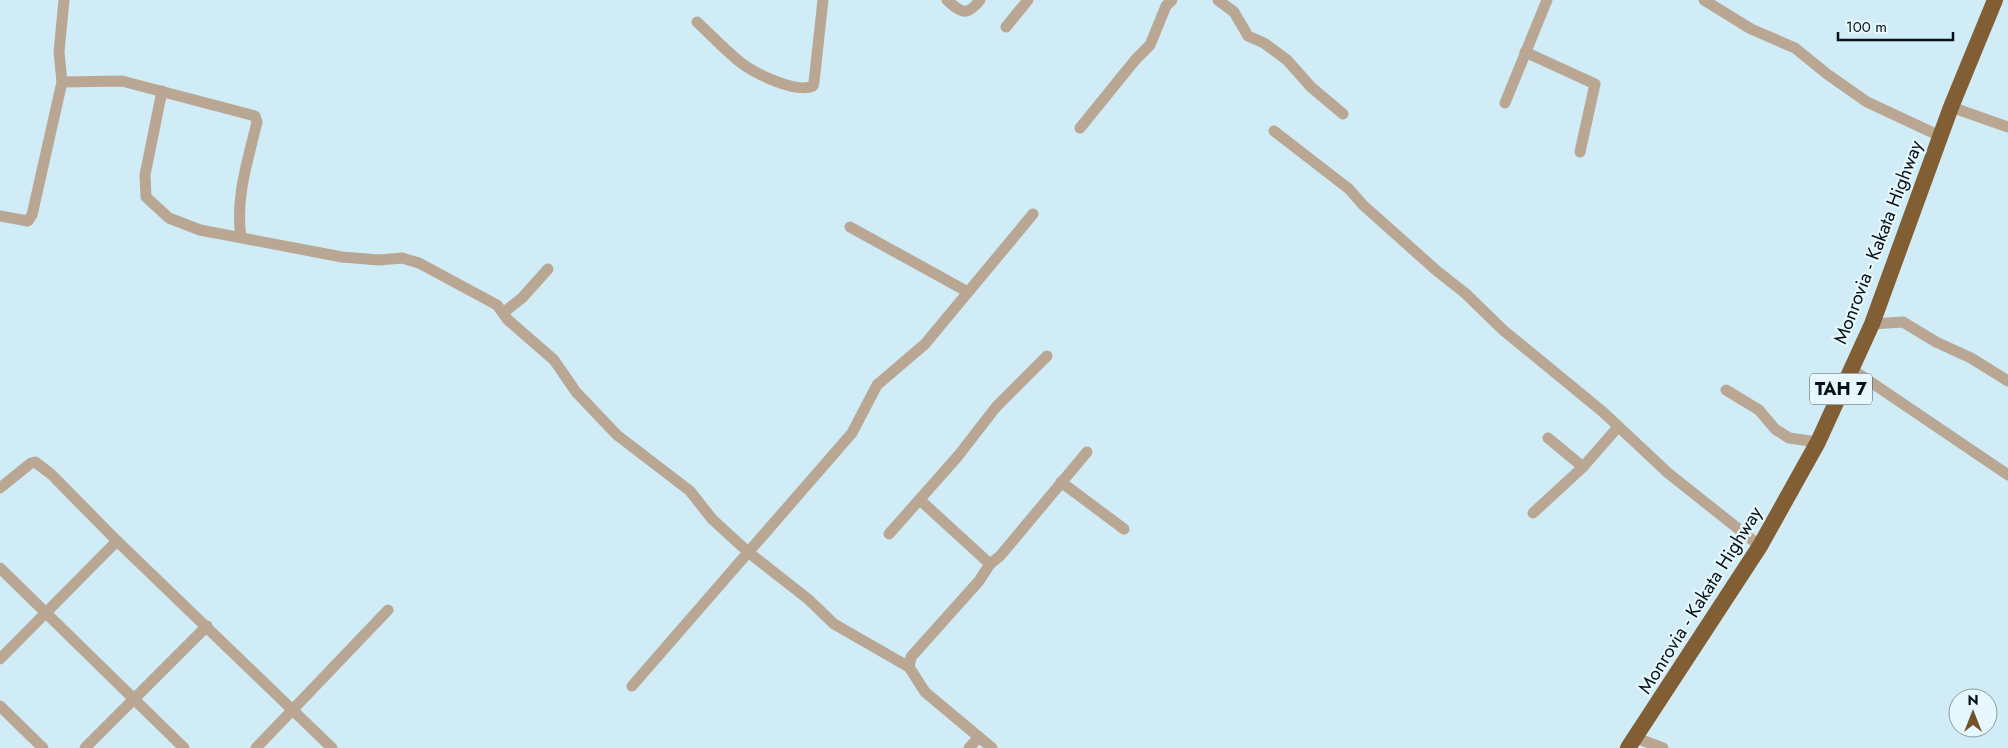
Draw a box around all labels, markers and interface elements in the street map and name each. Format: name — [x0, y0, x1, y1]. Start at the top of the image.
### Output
scale bar — [1838, 10, 1953, 42]
text: 100 m — [1846, 16, 1887, 38]
street label: Monrovia - Kakata Highway — [1827, 136, 1930, 348]
road number: TAH 7 — [1810, 374, 1872, 404]
street label: Monrovia - Kakata Highway — [1631, 501, 1769, 699]
north arrow — [1948, 688, 1998, 738]
text: N — [1967, 690, 1979, 710]

